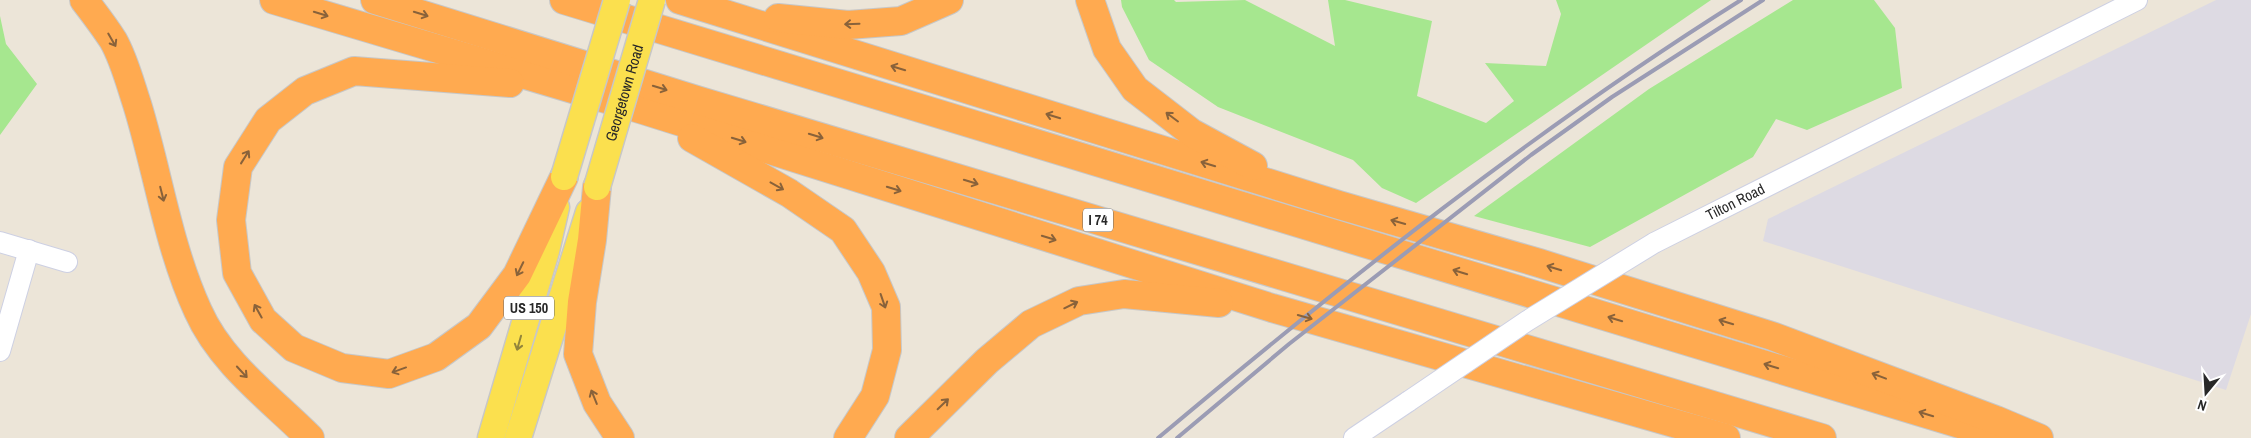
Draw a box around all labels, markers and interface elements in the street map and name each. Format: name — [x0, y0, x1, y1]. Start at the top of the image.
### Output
one-way arrow — [312, 10, 328, 20]
one-way arrow — [413, 10, 429, 20]
one-way arrow — [844, 20, 860, 29]
one-way arrow — [107, 33, 117, 47]
street label: Georgetown Road — [600, 42, 648, 144]
one-way arrow — [891, 62, 907, 72]
one-way arrow — [652, 84, 668, 94]
one-way arrow — [1046, 111, 1062, 120]
one-way arrow — [1166, 112, 1179, 123]
one-way arrow — [807, 131, 823, 141]
one-way arrow — [731, 136, 747, 146]
one-way arrow — [240, 150, 250, 164]
one-way arrow — [1201, 159, 1217, 169]
one-way arrow — [963, 178, 979, 188]
street label: Tilton Road — [1702, 178, 1768, 225]
one-way arrow — [769, 181, 783, 191]
one-way arrow — [886, 185, 902, 194]
one-way arrow — [158, 186, 167, 202]
road number: I 74 — [1083, 208, 1113, 232]
one-way arrow — [1391, 217, 1407, 227]
one-way arrow — [1041, 233, 1057, 243]
one-way arrow — [515, 261, 524, 276]
one-way arrow — [1547, 263, 1563, 273]
one-way arrow — [1452, 267, 1468, 276]
one-way arrow — [879, 293, 888, 309]
road number: US 150 — [504, 296, 554, 320]
one-way arrow — [1063, 300, 1078, 309]
one-way arrow — [253, 304, 262, 319]
one-way arrow — [1296, 313, 1312, 323]
one-way arrow — [1607, 314, 1623, 324]
one-way arrow — [1718, 316, 1734, 326]
one-way arrow — [514, 334, 524, 350]
one-way arrow — [1763, 361, 1779, 371]
one-way arrow — [236, 365, 248, 378]
one-way arrow — [392, 366, 408, 375]
north arrow — [2181, 368, 2231, 418]
one-way arrow — [1872, 371, 1887, 380]
one-way arrow — [589, 390, 599, 405]
text: N — [2195, 396, 2209, 415]
one-way arrow — [937, 397, 949, 410]
one-way arrow — [1918, 408, 1934, 418]

